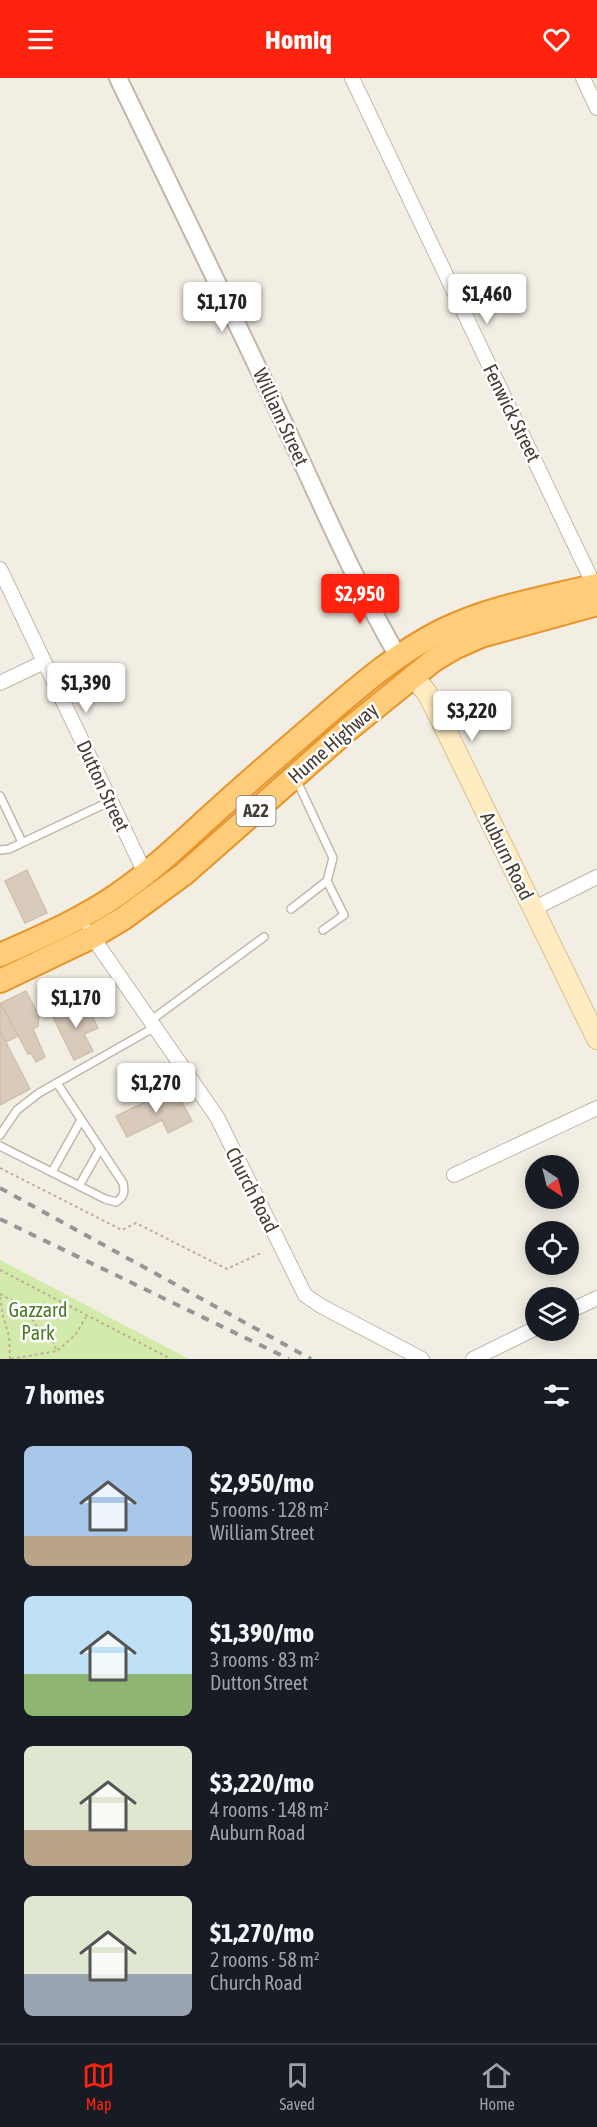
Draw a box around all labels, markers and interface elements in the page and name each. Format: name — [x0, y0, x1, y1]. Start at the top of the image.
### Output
icon: menu — [24, 23, 57, 56]
icon: heart — [540, 23, 573, 56]
text: Homiq — [265, 24, 332, 55]
pin: $1,460 — [438, 274, 536, 325]
pin: $1,170 — [173, 282, 271, 333]
text: $1,460 — [462, 282, 512, 305]
text: $1,170 — [197, 290, 247, 313]
street label: Fenwick Street — [479, 360, 546, 466]
street label: William Street — [249, 365, 314, 469]
pin: $2,950 — [311, 574, 409, 625]
text: $2,950 — [335, 582, 385, 605]
pin: $1,390 — [37, 663, 135, 714]
text: $1,390 — [61, 671, 111, 694]
pin: $3,220 — [423, 691, 521, 742]
street label: Hume Highway — [283, 697, 382, 788]
text: $3,220 — [447, 699, 497, 722]
street label: Dutton Street — [72, 737, 135, 835]
road number: A22 — [236, 796, 276, 826]
street label: Auburn Road — [476, 808, 539, 904]
pin: $1,170 — [27, 978, 125, 1029]
text: $1,170 — [51, 986, 101, 1009]
pin: $1,270 — [107, 1063, 205, 1114]
text: $1,270 — [131, 1071, 181, 1094]
street label: Church Road — [221, 1143, 284, 1236]
north arrow — [525, 1155, 579, 1209]
map controls — [525, 1155, 579, 1341]
button: locate — [525, 1221, 579, 1275]
button: layers — [525, 1287, 579, 1341]
park label: Gazzard Park — [9, 1298, 67, 1344]
icon: filters — [540, 1379, 573, 1412]
text: 7 homes — [24, 1380, 104, 1410]
text: $2,950/mo — [210, 1468, 314, 1498]
icon: home — [72, 1470, 144, 1542]
text: 5 rooms · 128 m² — [210, 1498, 329, 1521]
text: William Street — [210, 1521, 315, 1544]
text: $1,390/mo — [210, 1618, 314, 1648]
icon: home — [72, 1620, 144, 1692]
text: 3 rooms · 83 m² — [210, 1648, 320, 1671]
text: Dutton Street — [210, 1671, 308, 1694]
text: $3,220/mo — [210, 1768, 314, 1798]
icon: home — [72, 1770, 144, 1842]
text: 4 rooms · 148 m² — [210, 1798, 329, 1821]
text: Auburn Road — [210, 1821, 305, 1844]
text: $1,270/mo — [210, 1918, 314, 1948]
icon: home — [72, 1920, 144, 1992]
text: 2 rooms · 58 m² — [210, 1948, 320, 1971]
text: Church Road — [210, 1971, 302, 1994]
tab: Map — [82, 2059, 115, 2113]
tab: Saved — [279, 2059, 315, 2113]
tab: Home — [479, 2059, 515, 2113]

